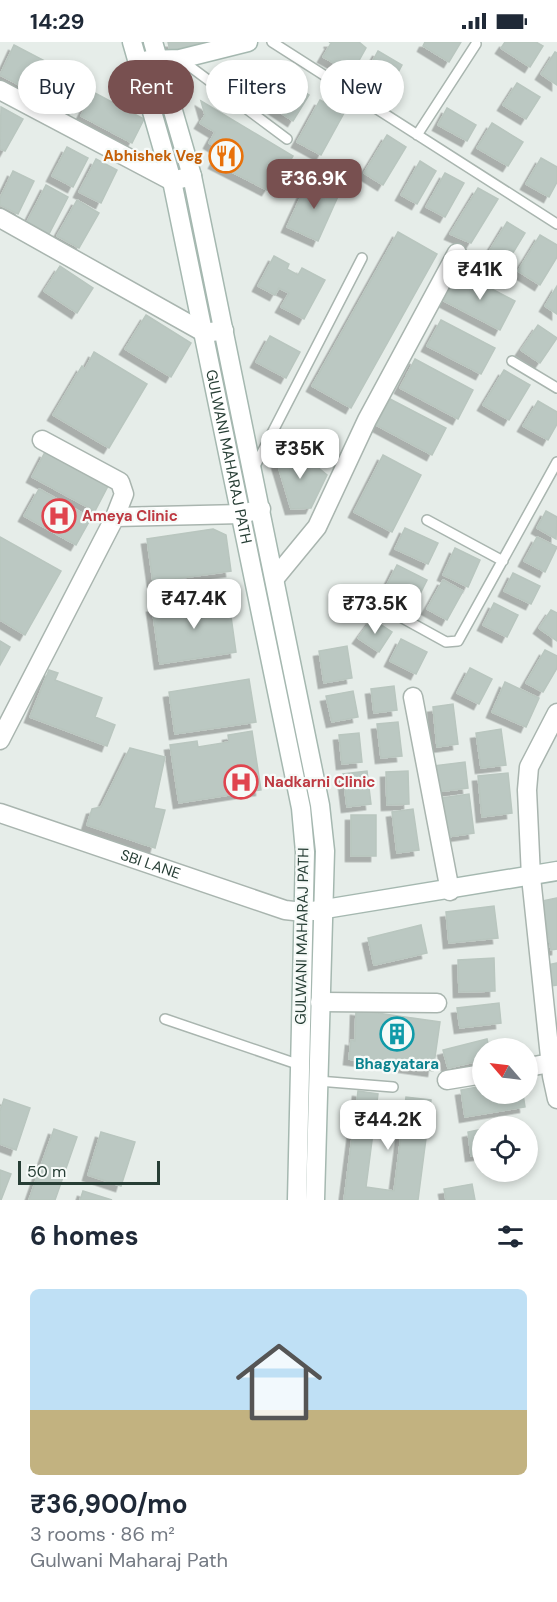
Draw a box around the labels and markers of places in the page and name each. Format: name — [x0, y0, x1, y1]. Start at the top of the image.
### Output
restaurant icon: Abhishek Veg — [208, 138, 244, 174]
place label: Abhishek Veg — [103, 146, 203, 166]
pin: ₹36.9K — [265, 159, 363, 210]
pin: ₹41K — [444, 250, 516, 301]
pin: ₹35K — [264, 429, 336, 480]
hospital icon: Ameya Clinic — [41, 498, 77, 534]
place label: Ameya Clinic — [82, 506, 178, 526]
pin: ₹47.4K — [145, 579, 243, 630]
pin: ₹73.5K — [326, 584, 424, 635]
hospital icon: Nadkarni Clinic — [223, 764, 259, 800]
place label: Nadkarni Clinic — [264, 772, 375, 792]
building icon: Bhagyatara — [379, 1016, 415, 1052]
place label: Bhagyatara — [355, 1054, 439, 1074]
pin: ₹44.2K — [339, 1100, 437, 1151]

